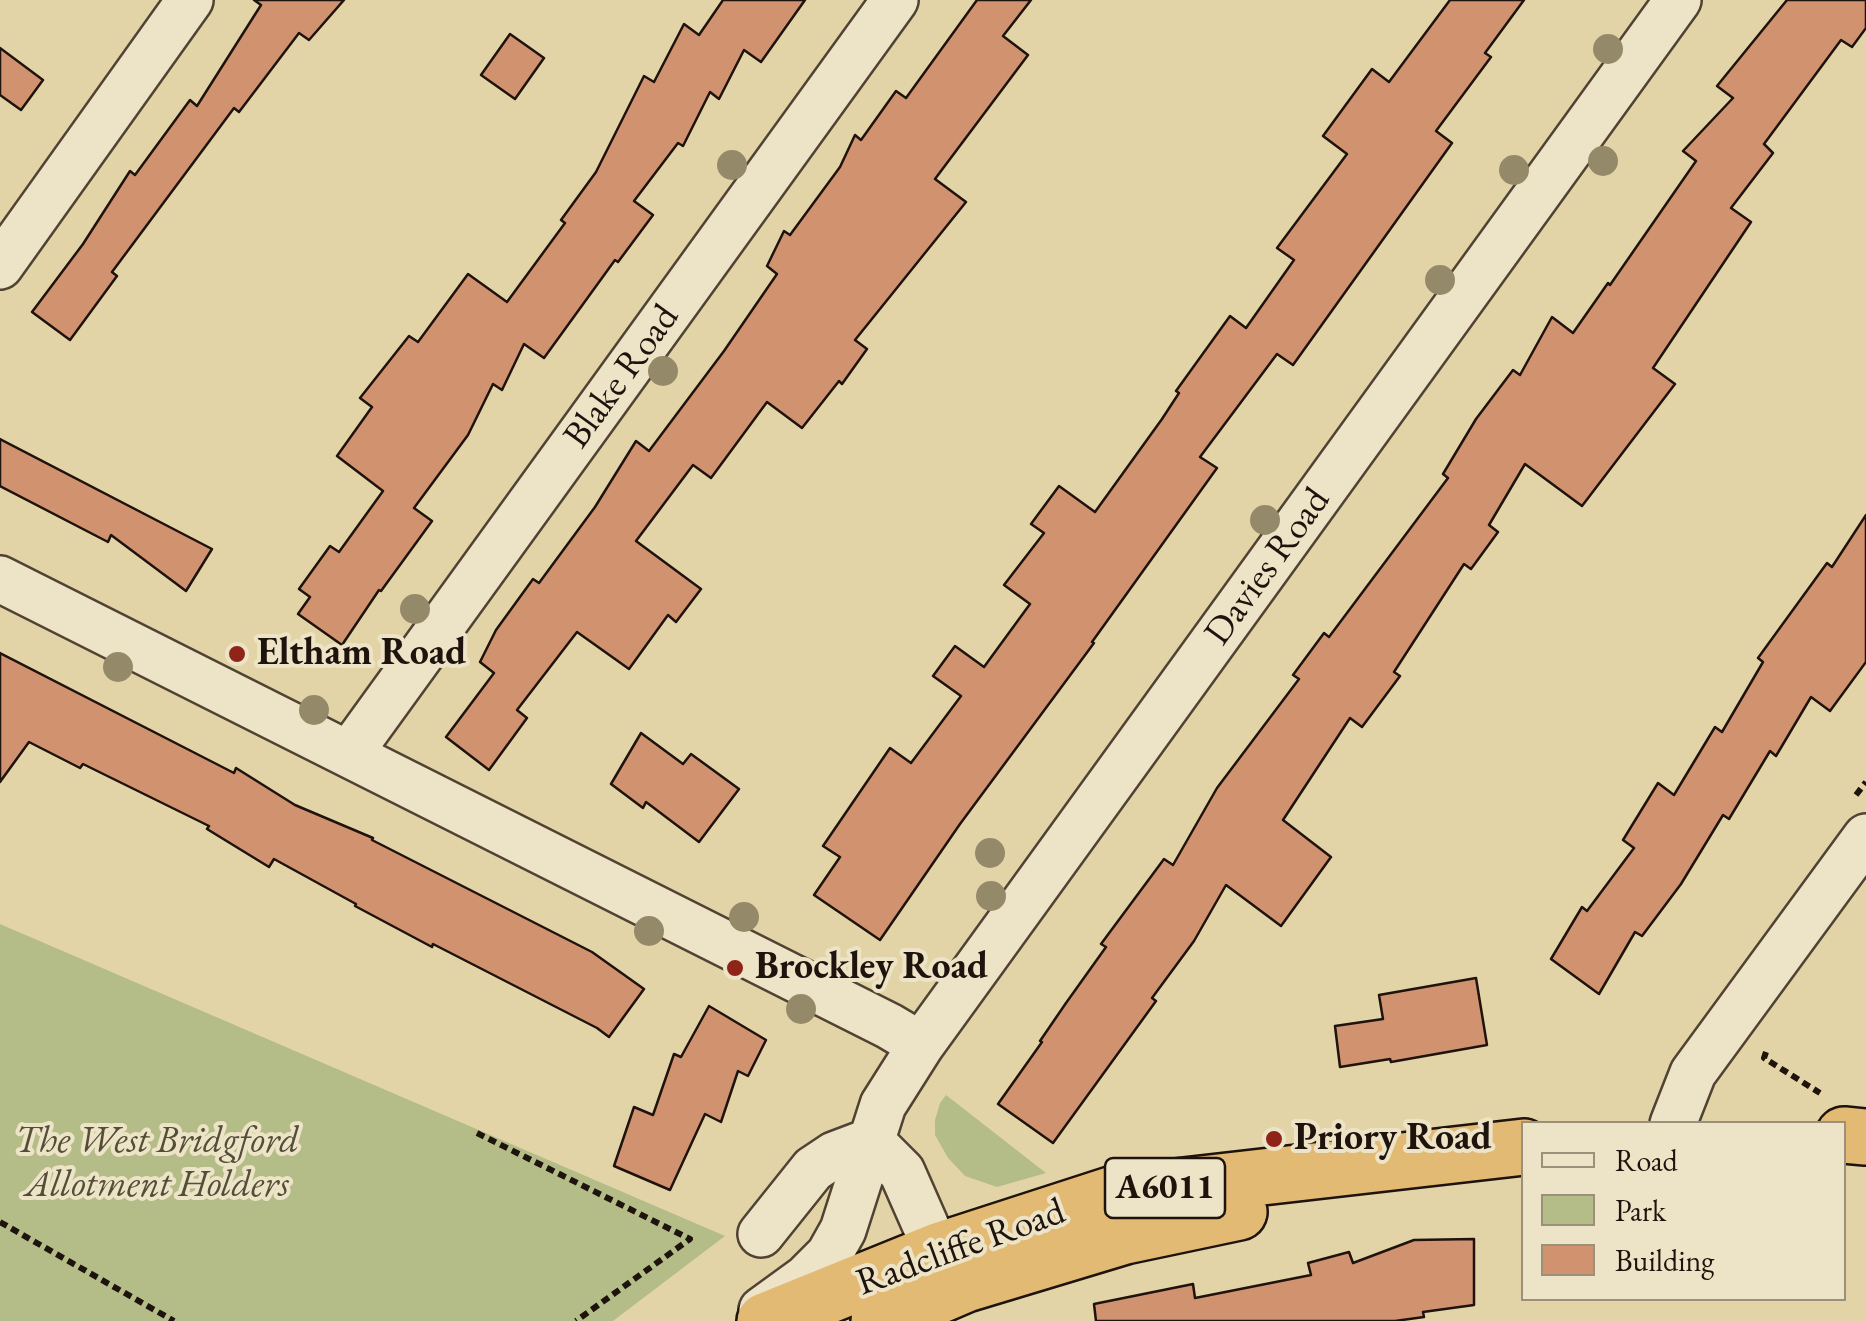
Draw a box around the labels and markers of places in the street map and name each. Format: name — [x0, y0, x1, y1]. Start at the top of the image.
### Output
place label: Eltham Road — [257, 631, 466, 677]
marker: Eltham Road — [226, 643, 248, 665]
place label: Brockley Road — [755, 945, 988, 991]
marker: Brockley Road — [724, 957, 746, 979]
place label: Priory Road — [1294, 1116, 1492, 1162]
marker: Priory Road — [1263, 1128, 1285, 1150]

